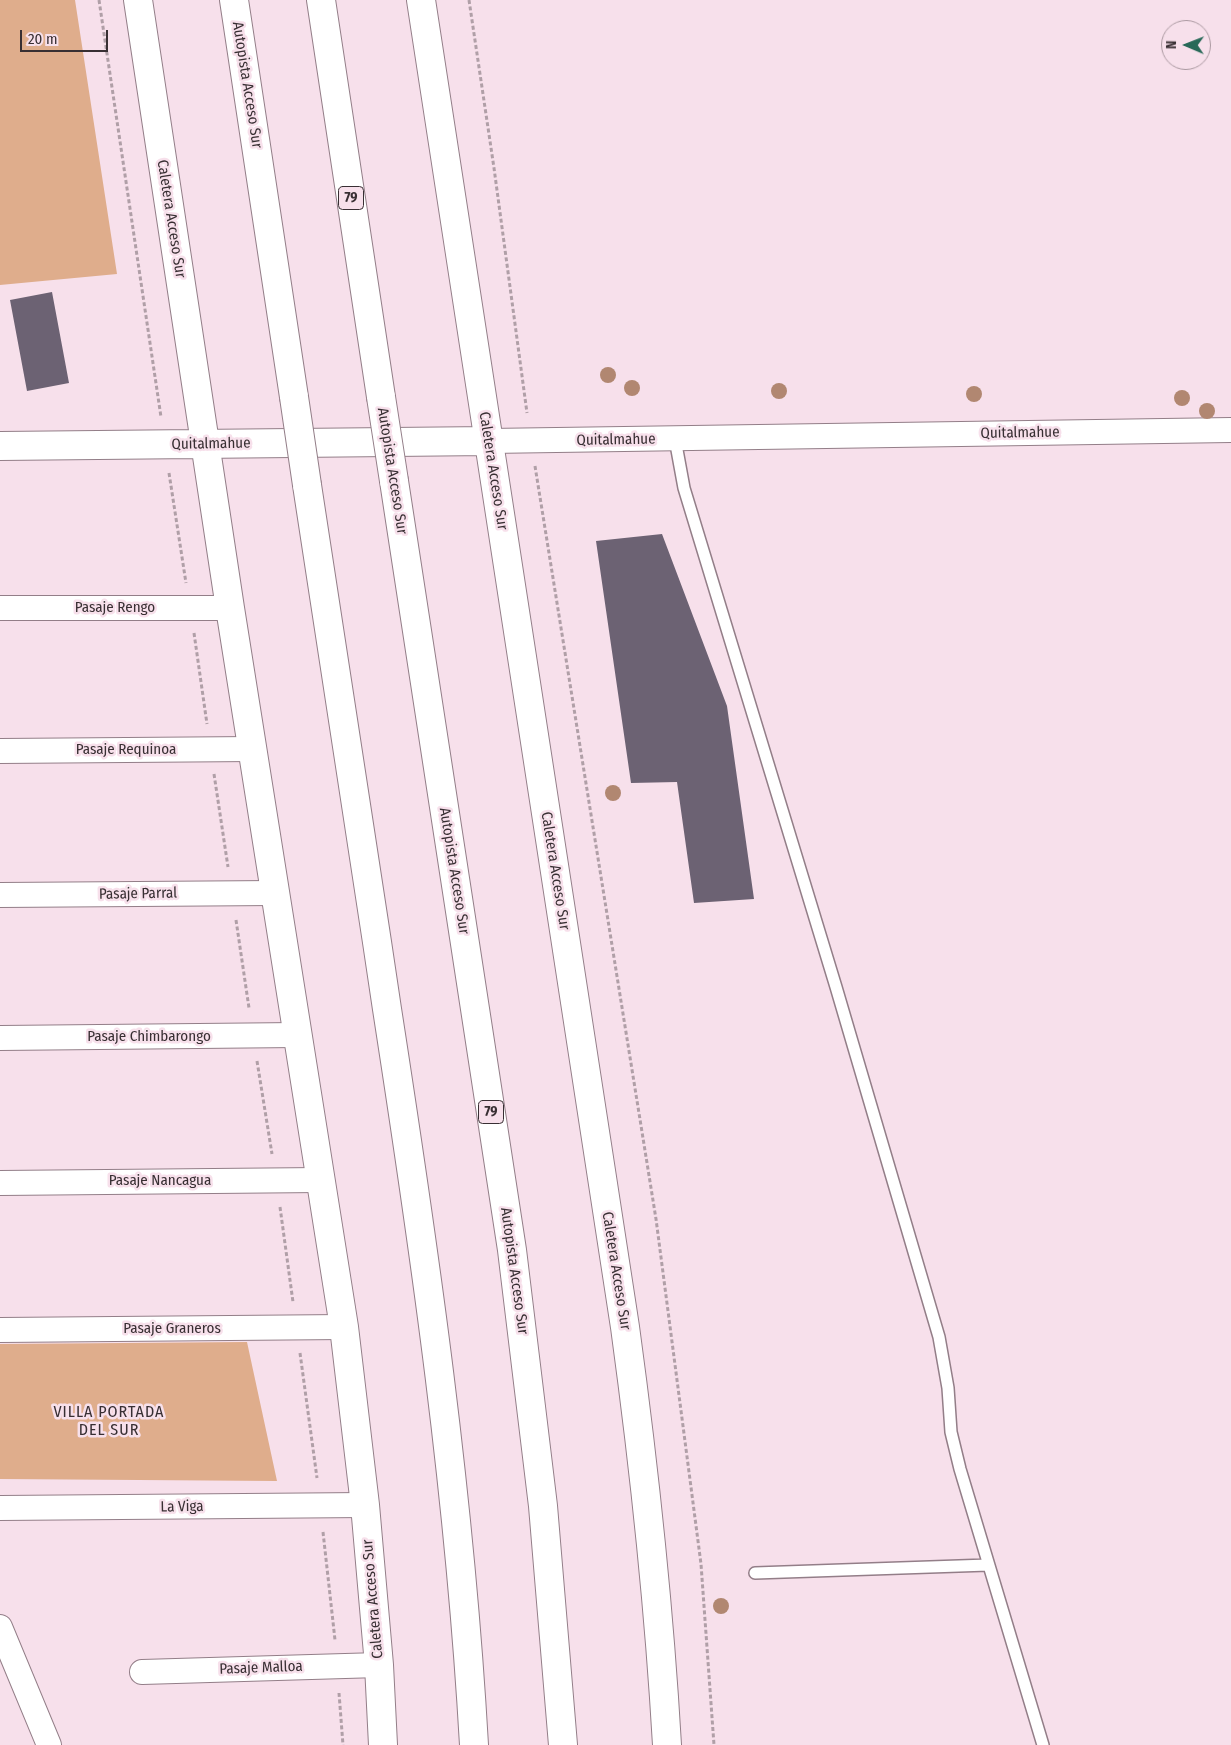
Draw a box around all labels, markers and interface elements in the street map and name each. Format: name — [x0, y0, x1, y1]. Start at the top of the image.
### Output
scale bar — [22, 20, 110, 52]
street label: Autopista Acceso Sur — [228, 20, 266, 150]
north arrow — [1161, 20, 1211, 70]
text: 20 m — [28, 30, 58, 48]
text: N — [1163, 40, 1180, 49]
street label: Caletera Acceso Sur — [153, 159, 189, 279]
road number: 79 — [338, 187, 364, 210]
street label: Autopista Acceso Sur — [373, 406, 411, 536]
street label: Caletera Acceso Sur — [475, 411, 511, 531]
street label: Quitalmahue — [980, 423, 1060, 443]
street label: Quitalmahue — [576, 430, 656, 450]
street label: Quitalmahue — [171, 434, 251, 454]
street label: Pasaje Rengo — [75, 599, 155, 617]
street label: Pasaje Requinoa — [76, 741, 176, 759]
street label: Autopista Acceso Sur — [435, 806, 473, 936]
street label: Caletera Acceso Sur — [537, 811, 573, 931]
street label: Pasaje Parral — [99, 884, 177, 904]
street label: Pasaje Chimbarongo — [87, 1028, 211, 1046]
road number: 79 — [478, 1100, 504, 1124]
street label: Pasaje Nancagua — [109, 1172, 211, 1190]
street label: Autopista Acceso Sur — [496, 1206, 532, 1336]
street label: Caletera Acceso Sur — [598, 1211, 634, 1331]
street label: Pasaje Graneros — [123, 1320, 221, 1338]
district label: VILLA PORTADA DEL SUR — [52, 1403, 166, 1441]
street label: La Viga — [160, 1498, 204, 1516]
street label: Caletera Acceso Sur — [359, 1539, 387, 1659]
street label: Pasaje Malloa — [219, 1658, 303, 1678]

